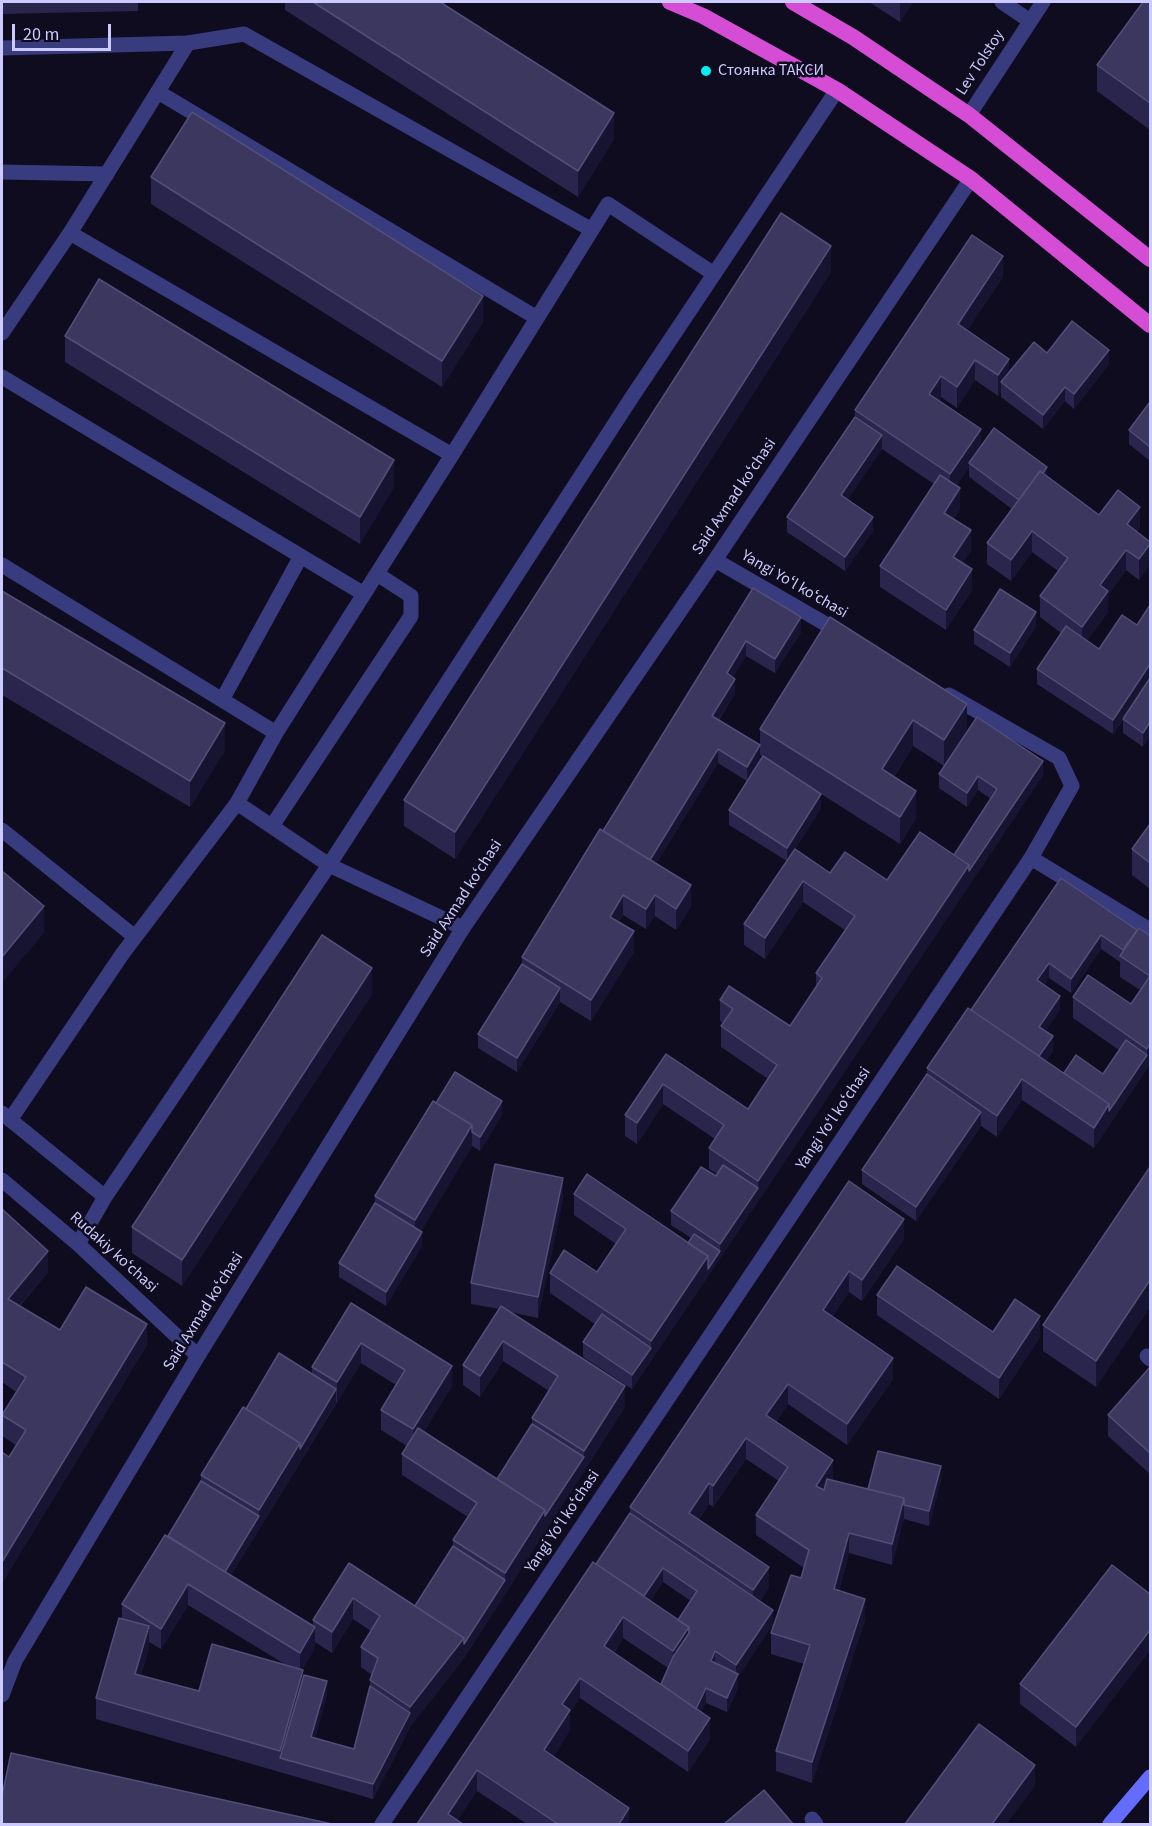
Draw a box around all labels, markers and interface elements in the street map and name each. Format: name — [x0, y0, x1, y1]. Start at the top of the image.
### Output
scale bar — [15, 12, 114, 50]
text: 20 m — [23, 22, 59, 47]
street label: Lev Tolstoy — [953, 27, 1009, 99]
place label: Стоянка ТАКСИ — [718, 61, 824, 81]
marker: Стоянка ТАКСИ — [699, 64, 713, 78]
street label: Said Axmad koʻchasi — [689, 435, 781, 559]
street label: Yangi Yoʻl koʻchasi — [737, 547, 851, 623]
street label: Said Axmad koʻchasi — [417, 837, 507, 961]
street label: Yangi Yoʻl koʻchasi — [793, 1064, 875, 1174]
street label: Rudakiy koʻchasi — [65, 1209, 161, 1297]
street label: Said Axmad koʻchasi — [160, 1249, 248, 1375]
street label: Yangi Yoʻl koʻchasi — [522, 1467, 604, 1577]

